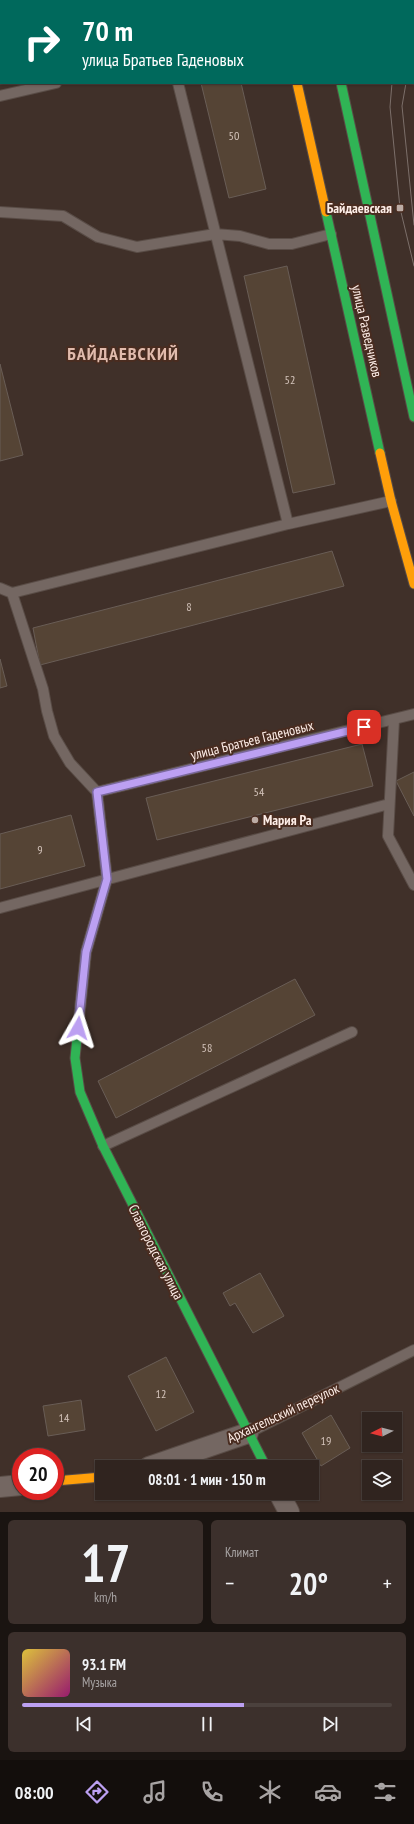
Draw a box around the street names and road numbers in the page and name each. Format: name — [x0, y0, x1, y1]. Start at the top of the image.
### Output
street label: улица Разведчиков — [348, 283, 386, 379]
street label: улица Братьев Гаденовых — [189, 716, 316, 764]
street label: Славгородская улица — [124, 1201, 188, 1303]
street label: Архангельский переулок — [224, 1379, 342, 1447]

